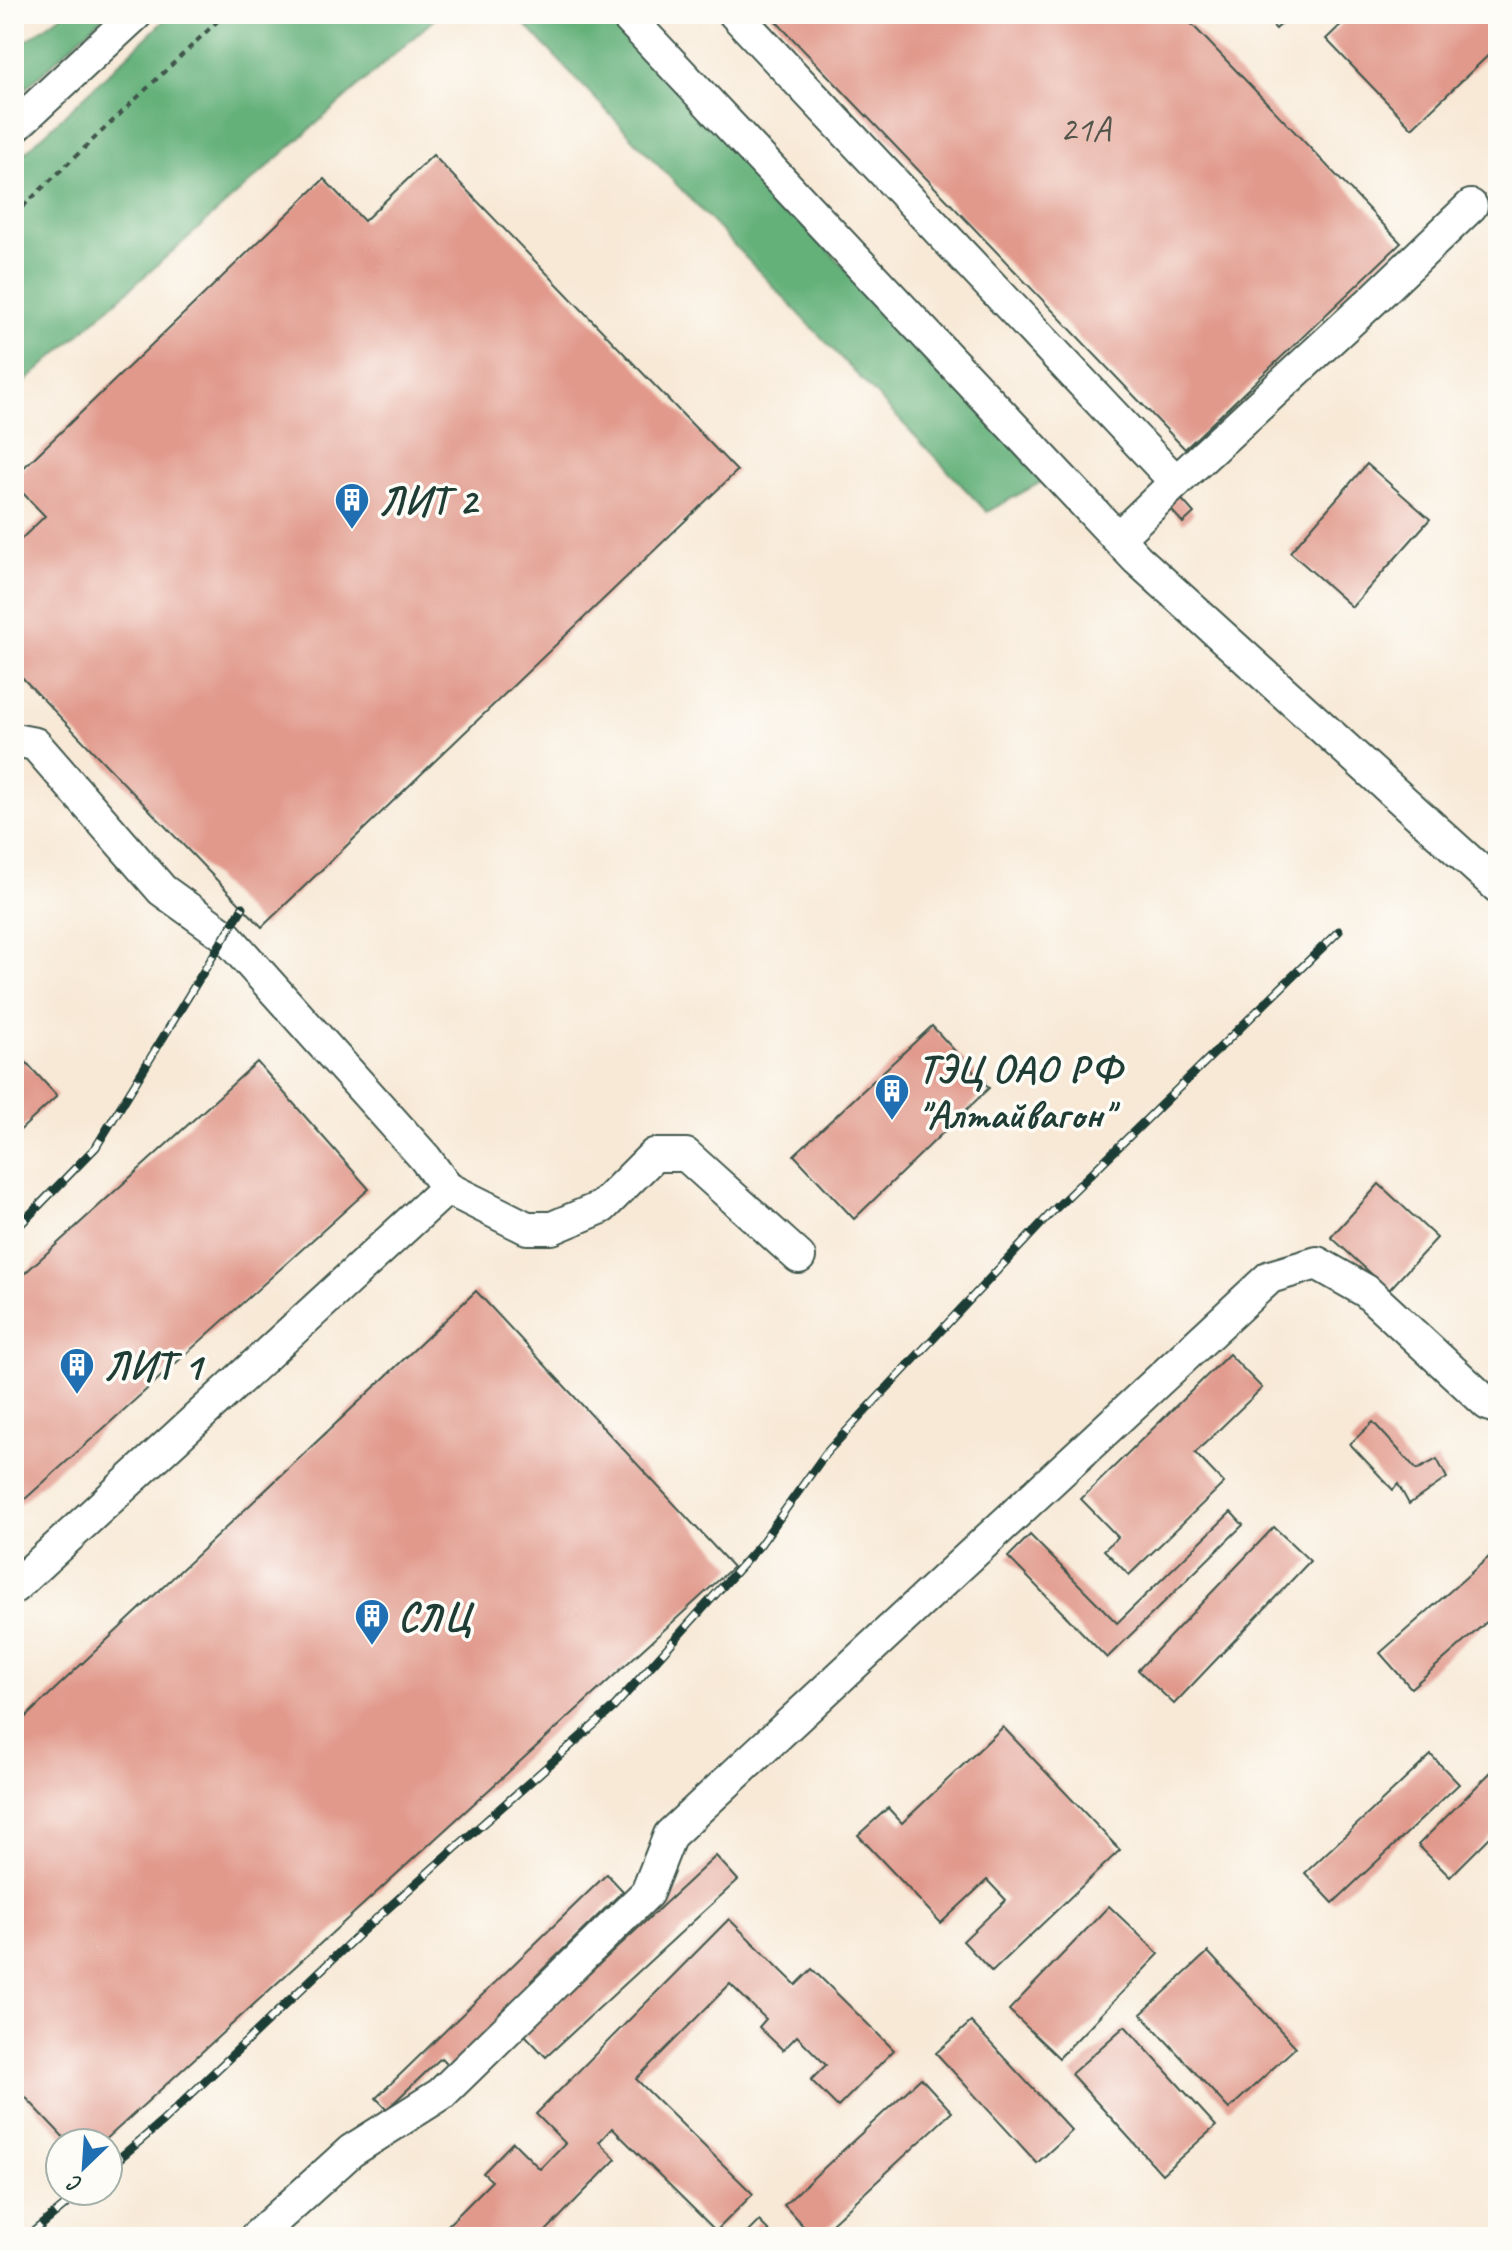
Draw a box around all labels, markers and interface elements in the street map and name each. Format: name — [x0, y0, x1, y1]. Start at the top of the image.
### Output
house number: 21А — [1060, 106, 1112, 152]
place label: ЛИТ 2 — [378, 476, 480, 526]
building icon: ЛИТ 2 — [333, 481, 371, 531]
place label: ТЭЦ ОАО РФ "Алтайвагон" — [918, 1044, 1125, 1140]
building icon: ТЭЦ ОАО РФ "Алтайвагон" — [873, 1072, 911, 1122]
place label: ЛИТ 1 — [103, 1341, 205, 1391]
building icon: ЛИТ 1 — [58, 1346, 96, 1396]
place label: СЛЦ — [398, 1592, 475, 1642]
building icon: СЛЦ — [353, 1597, 391, 1647]
north arrow — [44, 2127, 124, 2207]
text: С — [62, 2168, 87, 2199]

